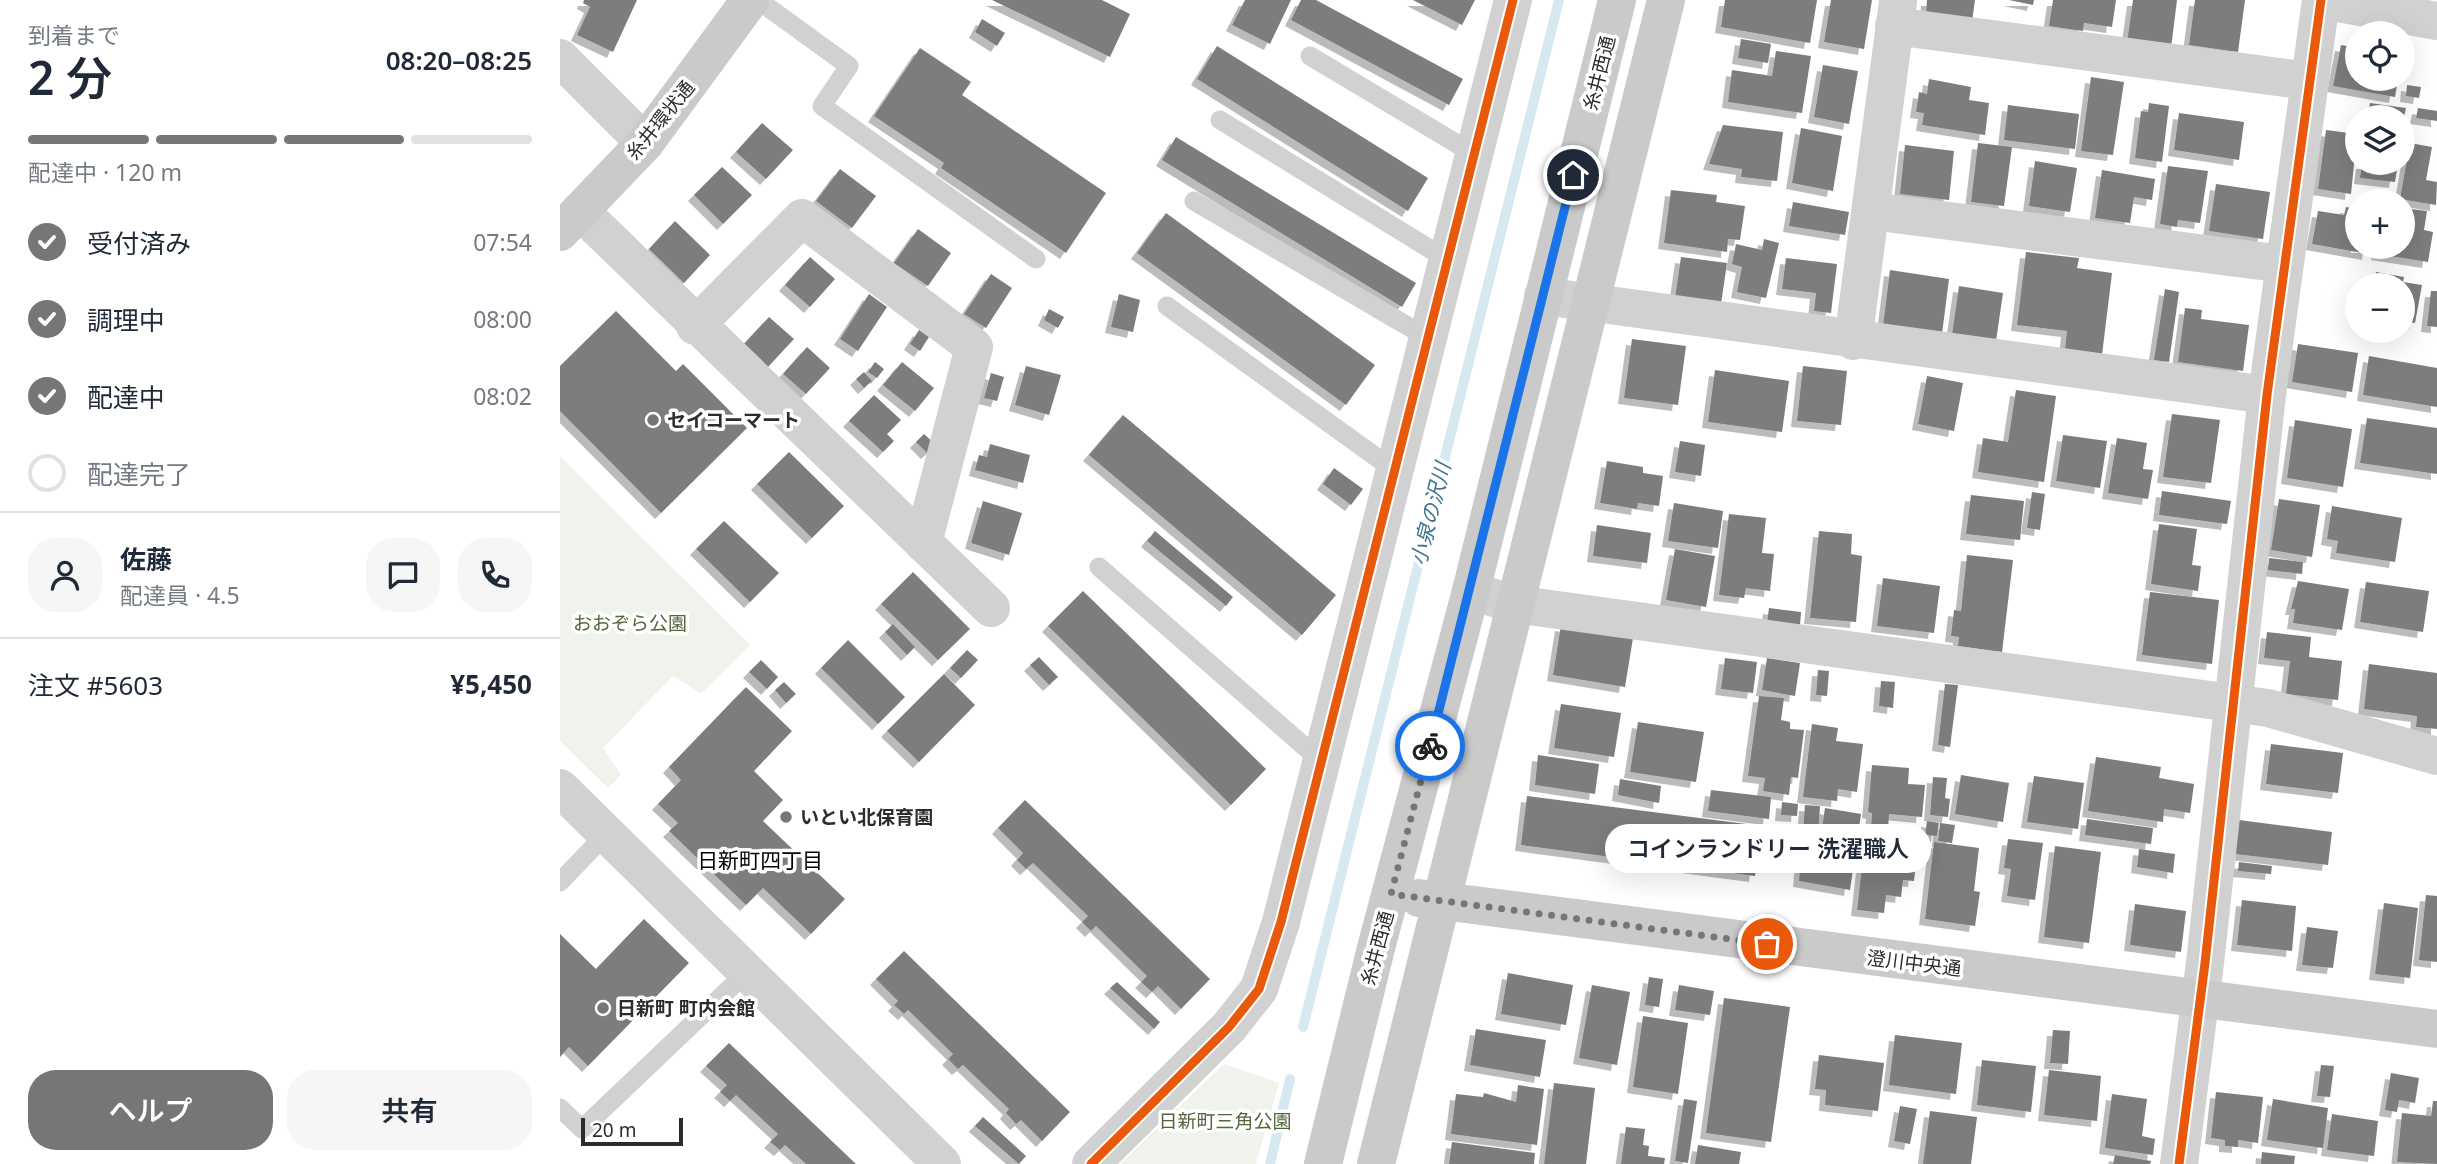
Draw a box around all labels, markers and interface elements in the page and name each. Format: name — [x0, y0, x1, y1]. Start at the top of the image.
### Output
text: 到着まで — [28, 19, 120, 51]
map controls — [2345, 21, 2415, 343]
button: locate — [2345, 21, 2415, 91]
street label: 糸井西通 — [1577, 33, 1621, 113]
text: 08:20–08:25 — [386, 42, 532, 78]
text: 2 分 — [28, 46, 112, 108]
street label: 糸井環状通 — [620, 75, 700, 165]
button: layers — [2345, 105, 2415, 175]
pin — [1543, 145, 1603, 205]
text: 配達中 · 120 m — [28, 156, 182, 188]
icon: home — [1554, 156, 1592, 194]
button: + — [2345, 189, 2415, 259]
icon: check — [28, 223, 66, 261]
text: 受付済み — [87, 225, 191, 261]
text: 07:54 — [473, 226, 532, 258]
button: − — [2345, 273, 2415, 343]
icon: check — [28, 300, 66, 338]
text: 調理中 — [87, 302, 165, 338]
text: 08:00 — [473, 303, 532, 335]
icon: check — [28, 377, 66, 415]
text: 配達中 — [87, 379, 165, 415]
text: 08:02 — [473, 380, 532, 412]
place label: セイコーマート — [667, 407, 800, 433]
marker: セイコーマート — [645, 412, 661, 428]
text: 配達完了 — [87, 456, 191, 492]
water label: 小泉の沢川 — [1404, 457, 1457, 568]
button: person — [28, 538, 102, 612]
button: chat — [366, 538, 440, 612]
button: phone — [458, 538, 532, 612]
text: 佐藤 — [120, 541, 172, 577]
text: 配達員 · 4.5 — [120, 579, 240, 611]
park label: おおぞら公園 — [573, 610, 687, 636]
text: ¥5,450 — [450, 666, 532, 702]
text: 注文 #5603 — [28, 667, 163, 703]
courier — [1395, 711, 1465, 781]
icon: bike — [1411, 727, 1449, 765]
place label: いとい北保育園 — [800, 804, 933, 830]
marker: いとい北保育園 — [778, 809, 794, 825]
callout: コインランドリー 洗濯職人 — [1604, 825, 1930, 874]
text: コインランドリー 洗濯職人 — [1627, 832, 1909, 864]
district label: 日新町四丁目 — [697, 846, 823, 874]
street label: 糸井西通 — [1355, 908, 1399, 988]
pin — [1737, 914, 1797, 974]
icon: bag — [1748, 925, 1786, 963]
street label: 澄川中央通 — [1865, 944, 1963, 982]
place label: 日新町 町内会館 — [617, 995, 755, 1021]
marker: 日新町 町内会館 — [595, 1000, 611, 1016]
button: ヘルプ — [28, 1070, 273, 1150]
button: 共有 — [287, 1070, 532, 1150]
park label: 日新町三角公園 — [1158, 1108, 1292, 1134]
scale bar — [581, 1115, 682, 1147]
text: 20 m — [592, 1117, 636, 1143]

